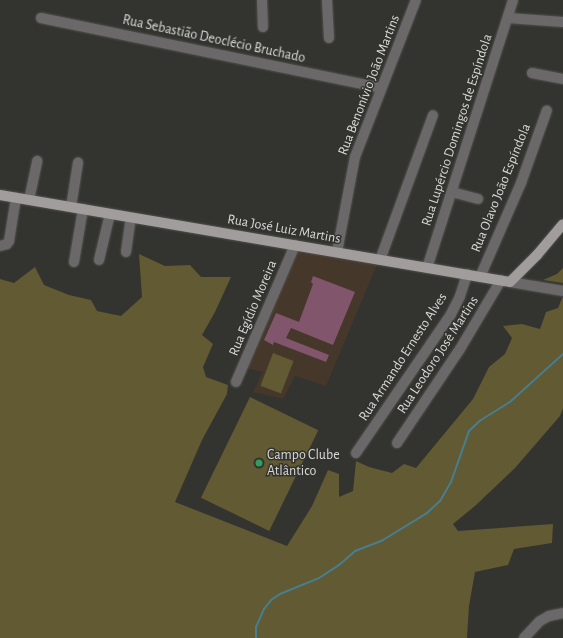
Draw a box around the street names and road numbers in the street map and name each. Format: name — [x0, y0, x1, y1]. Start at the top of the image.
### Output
street label: Rua Sebastião Deoclécio Bruchado — [121, 11, 307, 67]
street label: Rua Benonívio João Martins — [334, 12, 404, 158]
street label: Rua Lupércio Domingos de Espíndola — [418, 32, 496, 228]
street label: Rua Olavo João Espíndola — [468, 121, 534, 255]
street label: Rua José Luiz Martins — [226, 211, 342, 247]
street label: Rua Egídio Moreira — [225, 258, 281, 358]
street label: Rua Armando Ernesto Alves — [355, 290, 451, 424]
street label: Rua Leodoro José Martins — [394, 293, 482, 417]

